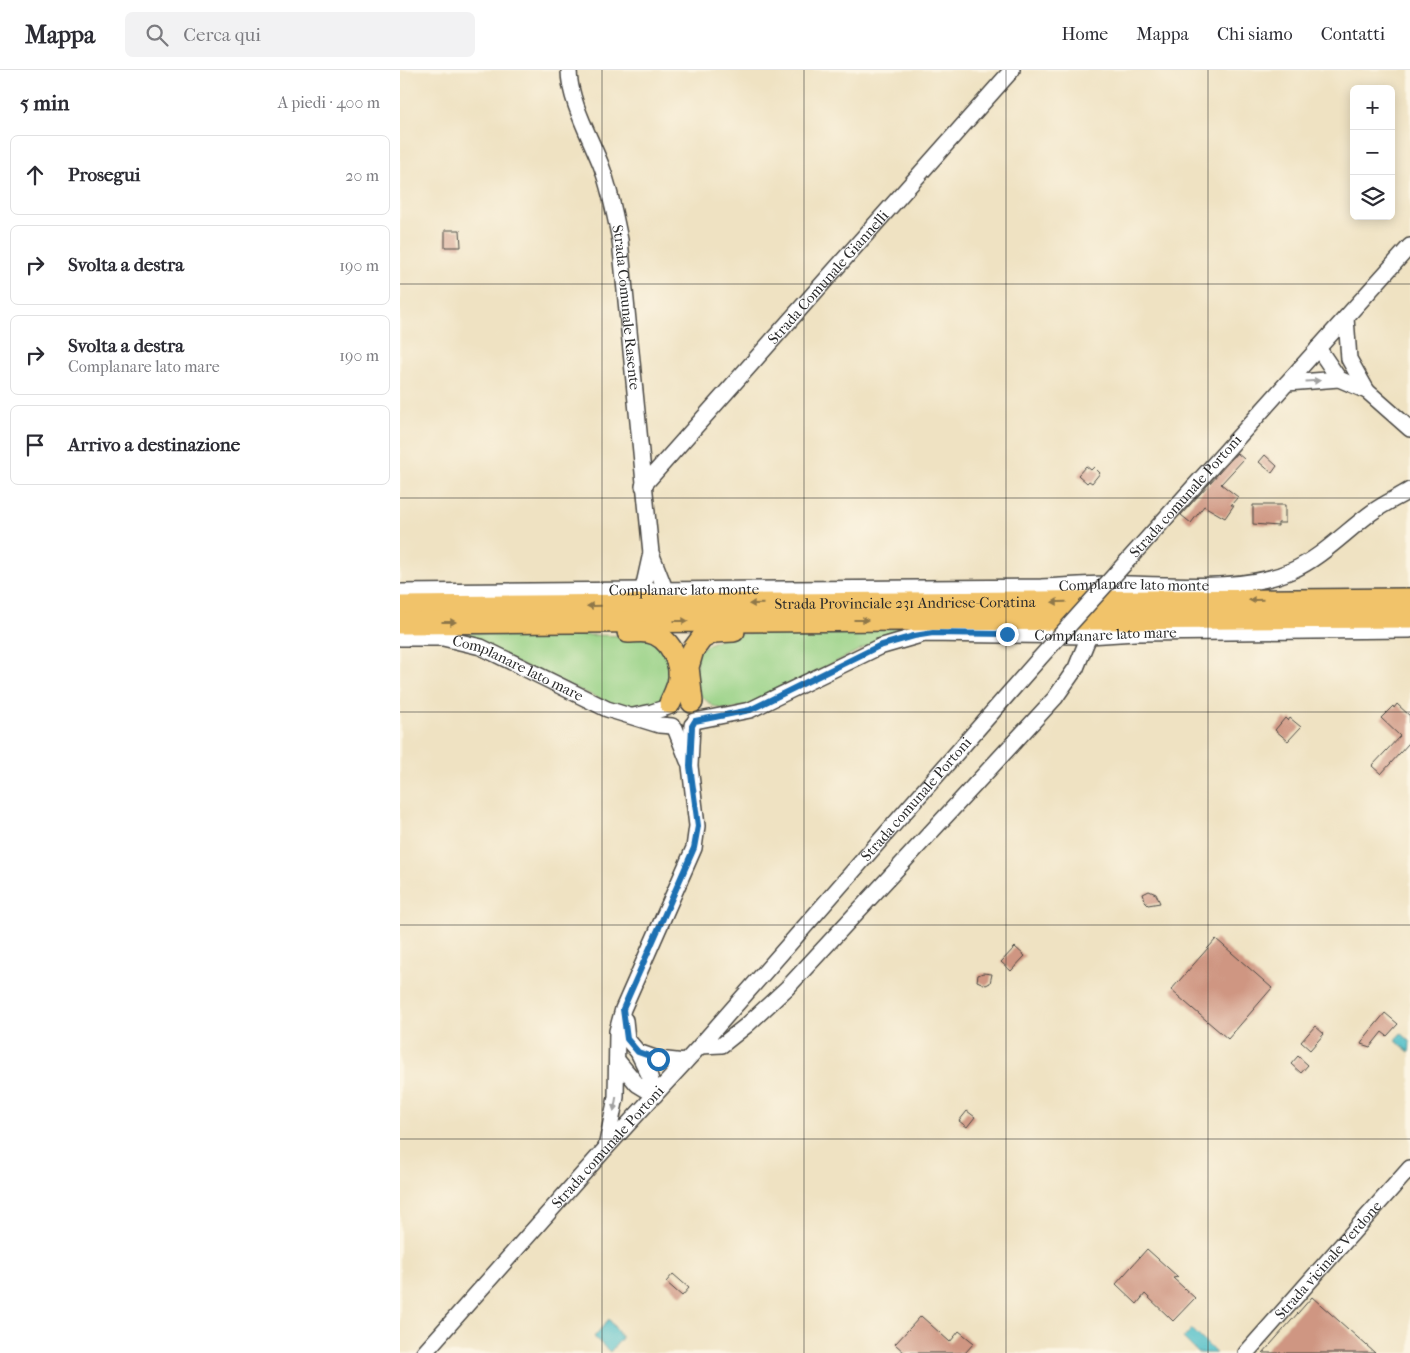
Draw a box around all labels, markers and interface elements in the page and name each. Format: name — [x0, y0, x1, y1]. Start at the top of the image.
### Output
search box — [125, 12, 475, 57]
text: Mappa — [25, 21, 95, 49]
icon: search — [143, 21, 171, 49]
text: Cerca qui — [183, 24, 261, 46]
text: Home — [1061, 24, 1108, 45]
text: Mappa — [1136, 24, 1189, 45]
text: Chi siamo — [1217, 24, 1293, 45]
text: Contatti — [1321, 24, 1385, 45]
map controls — [1350, 85, 1395, 220]
button: + — [1350, 85, 1395, 130]
text: 5 min — [20, 91, 69, 115]
text: A piedi · 400 m — [278, 93, 380, 112]
button: − — [1350, 130, 1395, 175]
icon: ahead — [21, 161, 49, 189]
text: Prosegui — [68, 164, 140, 186]
text: 20 m — [345, 166, 379, 185]
button: layers — [1350, 175, 1395, 220]
street label: Strada Comunale Giannelli — [764, 206, 893, 348]
street label: Strada Comunale Rasente — [608, 223, 644, 391]
icon: right — [21, 251, 49, 279]
text: Svolta a destra — [68, 254, 184, 276]
text: 190 m — [339, 256, 379, 275]
text: Svolta a destra — [68, 335, 184, 357]
icon: right — [21, 341, 49, 369]
text: 190 m — [339, 346, 379, 365]
text: Complanare lato mare — [68, 357, 220, 376]
one-way arrow — [1305, 377, 1321, 385]
street label: Strada comunale Portoni — [1126, 430, 1246, 561]
icon: arrive — [21, 431, 49, 459]
text: Arrivo a destinazione — [68, 434, 240, 456]
street label: Complanare lato monte — [1058, 575, 1210, 595]
street label: Complanare lato monte — [609, 580, 760, 599]
street label: Strada Provinciale 231 Andriese-Coratina — [774, 593, 1037, 613]
one-way arrow — [1248, 596, 1264, 604]
one-way arrow — [1051, 598, 1067, 606]
one-way arrow — [748, 601, 764, 609]
one-way arrow — [586, 602, 602, 610]
one-way arrow — [853, 616, 869, 624]
one-way arrow — [673, 617, 689, 625]
one-way arrow — [441, 618, 457, 626]
route end — [996, 623, 1019, 646]
street label: Complanare lato mare — [1034, 624, 1177, 645]
street label: Complanare lato mare — [451, 632, 587, 705]
street label: Strada comunale Portoni — [857, 733, 976, 865]
route start — [647, 1048, 670, 1071]
street label: Strada comunale Portoni — [548, 1082, 668, 1212]
one-way arrow — [610, 1097, 618, 1113]
street label: Strada vicinale Verdone — [1271, 1197, 1386, 1323]

